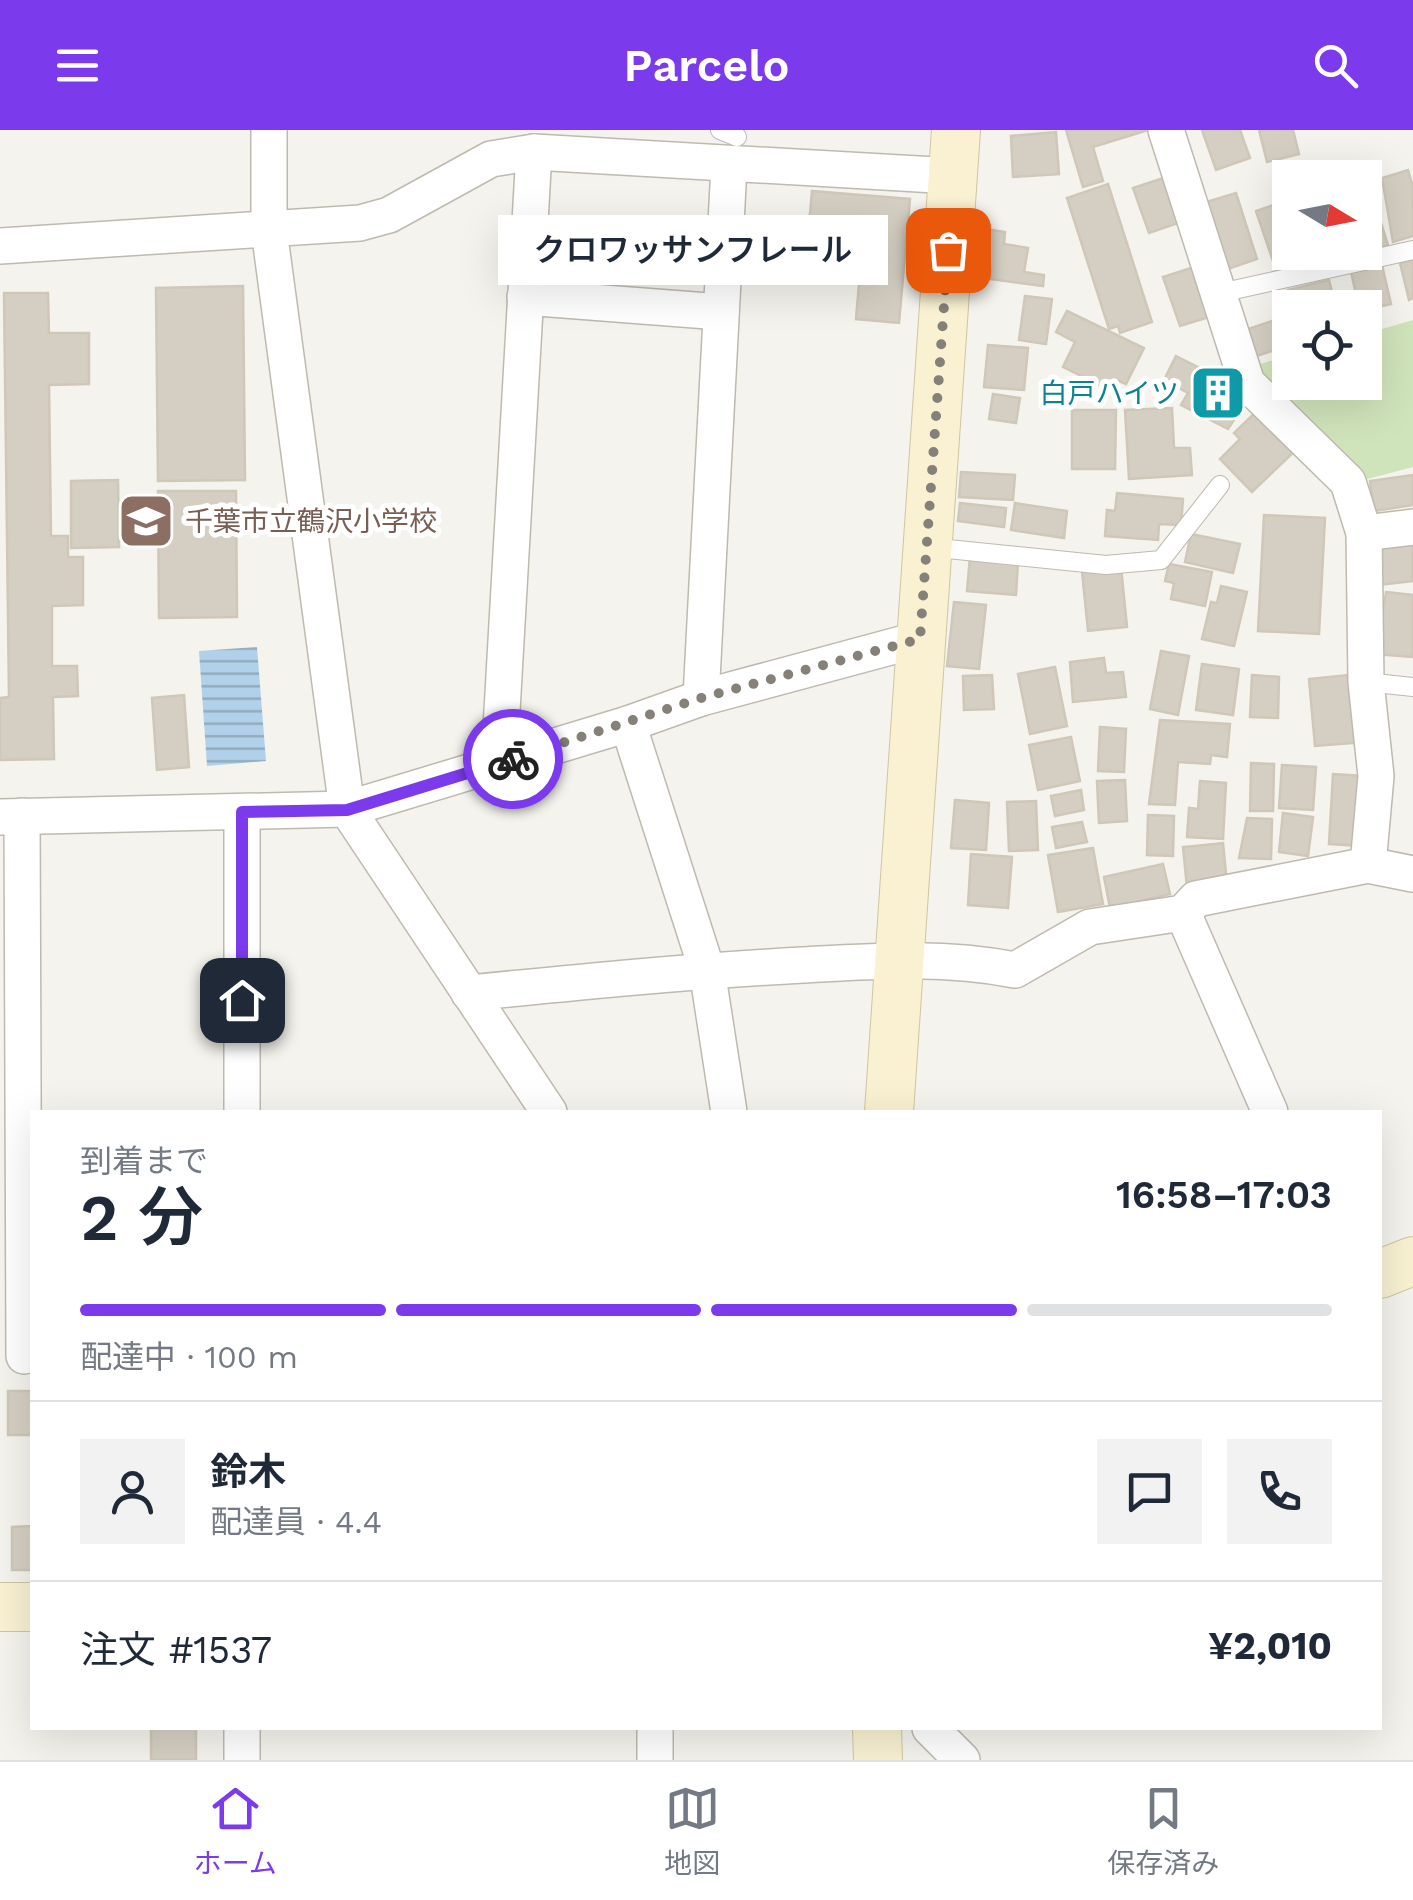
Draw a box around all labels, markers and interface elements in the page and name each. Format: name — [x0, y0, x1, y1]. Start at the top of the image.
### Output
icon: menu — [50, 38, 105, 93]
icon: search — [1308, 38, 1363, 93]
text: Parcelo — [623, 39, 790, 92]
north arrow — [1272, 160, 1382, 270]
map controls — [1272, 160, 1382, 400]
pin — [906, 208, 991, 293]
callout: クロワッサンフレール — [498, 215, 888, 285]
icon: bag — [921, 223, 976, 278]
text: クロワッサンフレール — [533, 231, 853, 269]
button: locate — [1272, 290, 1382, 400]
building icon: 白戸ハイツ — [1188, 363, 1248, 423]
place label: 白戸ハイツ — [1040, 377, 1179, 410]
school or university icon: 千葉市立鶴沢小学校 — [116, 491, 176, 551]
place label: 千葉市立鶴沢小学校 — [185, 505, 437, 538]
courier — [463, 709, 563, 809]
icon: bike — [486, 732, 541, 787]
pin — [200, 958, 285, 1043]
icon: home — [215, 973, 270, 1028]
text: 到着まで — [80, 1142, 208, 1180]
text: 16:58–17:03 — [1116, 1173, 1332, 1217]
text: 2 分 — [80, 1180, 203, 1256]
text: 配達中 · 100 m — [80, 1338, 298, 1376]
button: person — [80, 1439, 185, 1544]
button: chat — [1097, 1439, 1202, 1544]
button: phone — [1227, 1439, 1332, 1544]
text: 鈴木 — [210, 1450, 286, 1494]
text: 配達員 · 4.4 — [210, 1503, 382, 1541]
text: ¥2,010 — [1208, 1624, 1332, 1668]
text: 注文 #1537 — [80, 1628, 272, 1672]
tab: ホーム — [194, 1781, 277, 1881]
tab: 地図 — [664, 1781, 720, 1881]
tab: 保存済み — [1107, 1781, 1219, 1881]

